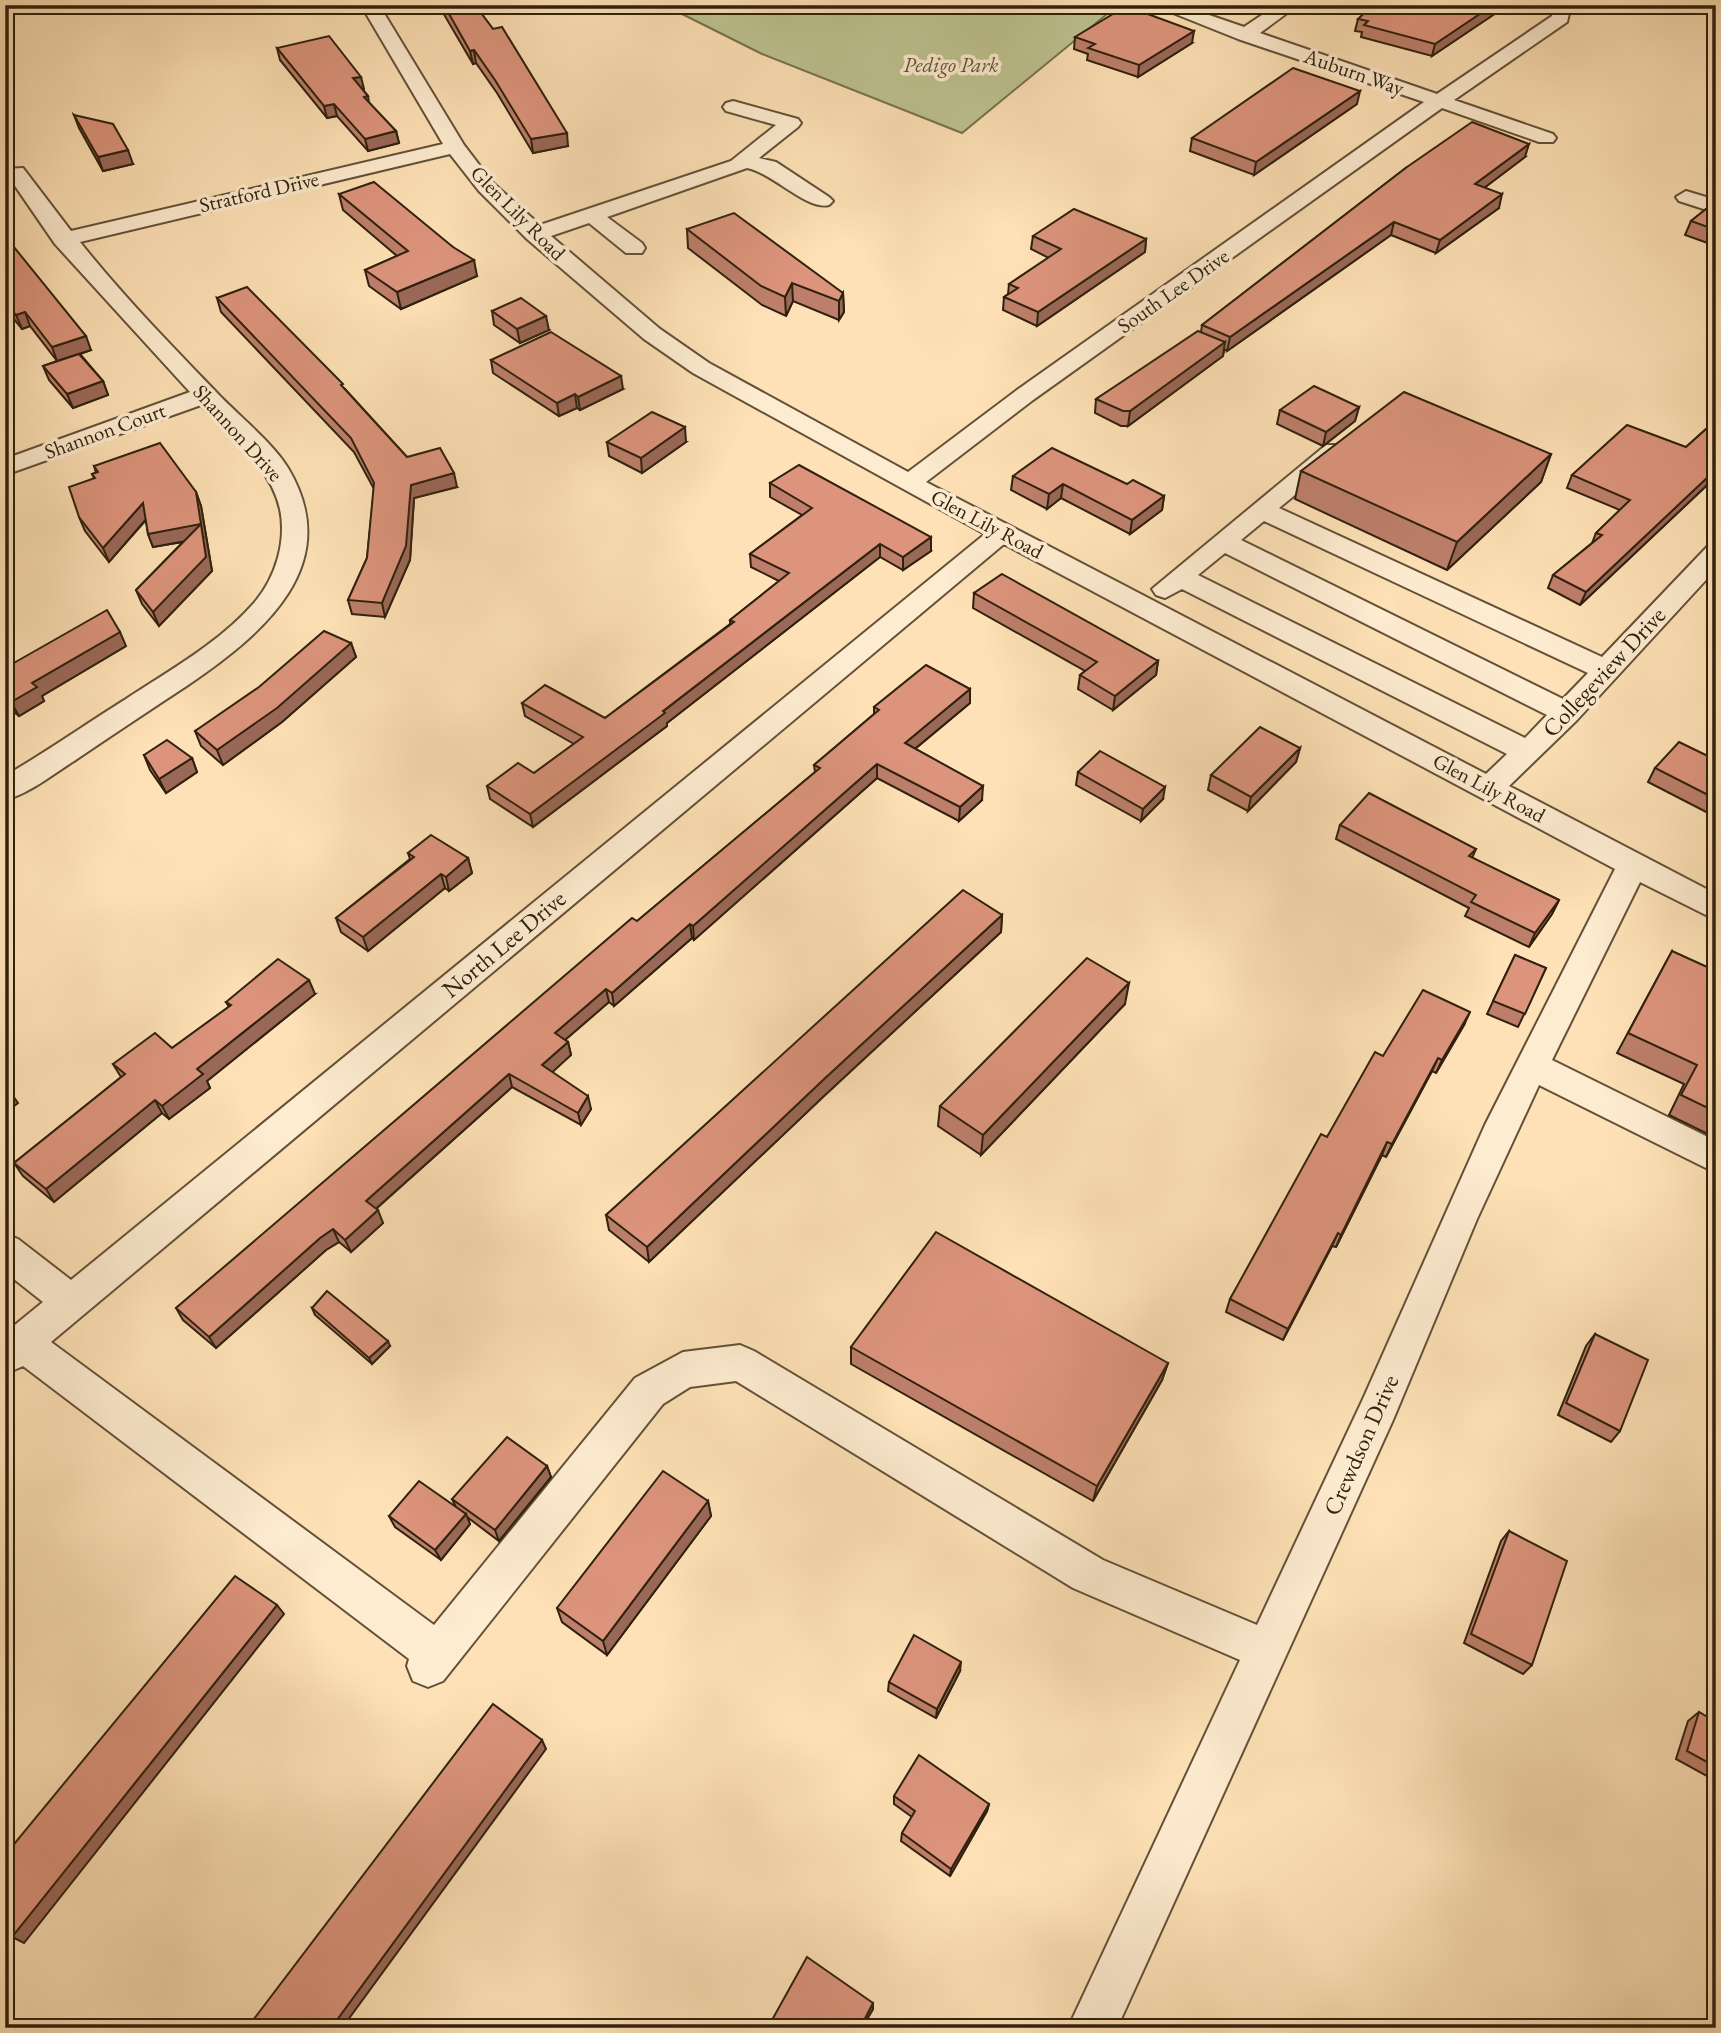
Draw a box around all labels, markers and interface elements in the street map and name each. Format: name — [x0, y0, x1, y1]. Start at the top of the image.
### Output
street label: Auburn Way — [1300, 41, 1409, 102]
park label: Pedigo Park — [903, 51, 999, 78]
street label: Glen Lily Road — [465, 159, 572, 266]
street label: Stratford Drive — [197, 165, 321, 218]
street label: South Lee Drive — [1112, 242, 1234, 339]
street label: Shannon Drive — [188, 378, 289, 487]
street label: Shannon Court — [41, 396, 169, 465]
street label: Glen Lily Road — [926, 483, 1048, 565]
street label: Collegeview Drive — [1535, 600, 1672, 743]
street label: Glen Lily Road — [1428, 747, 1550, 829]
street label: North Lee Drive — [435, 883, 572, 1004]
street label: Crewdson Drive — [1316, 1370, 1405, 1520]

